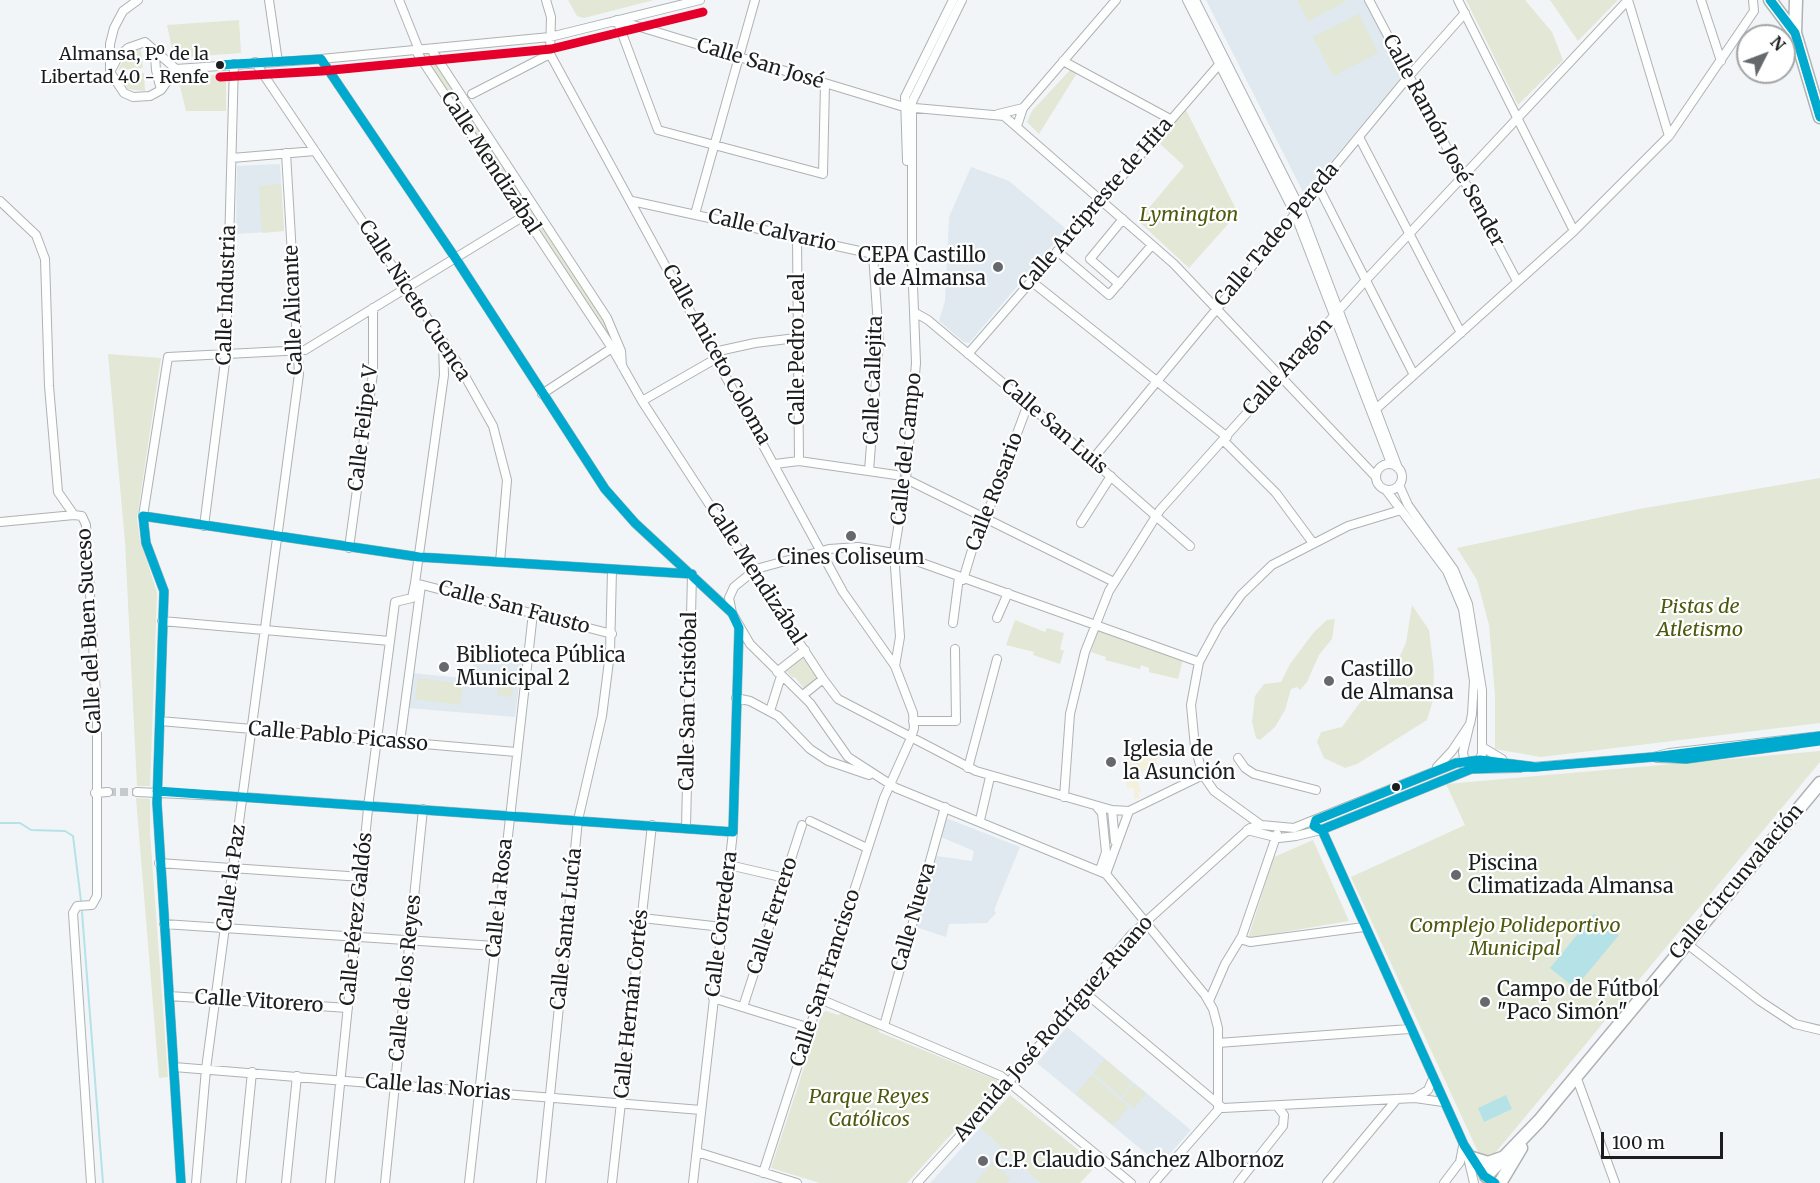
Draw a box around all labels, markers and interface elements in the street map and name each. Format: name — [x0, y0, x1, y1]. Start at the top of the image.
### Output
north arrow — [1736, 24, 1796, 84]
street label: Calle Ramón José Sender — [1377, 31, 1509, 251]
text: N — [1766, 32, 1790, 55]
street label: Calle San José — [694, 33, 826, 95]
place label: Almansa, P.º de la Libertad 40 - Renfe — [40, 44, 209, 86]
marker: Almansa, P.º de la Libertad 40 - Renfe — [214, 59, 226, 71]
street label: Calle Mendizábal — [435, 87, 545, 239]
street label: Calle Arcipreste de Hita — [1014, 113, 1178, 297]
street label: Calle Tadeo Pereda — [1210, 158, 1344, 312]
park label: Lymington — [1140, 203, 1238, 227]
street label: Calle Calvario — [706, 205, 838, 257]
street label: Calle Niceto Cuenca — [353, 216, 475, 386]
street label: Calle Industria — [213, 224, 241, 366]
place label: CEPA Castillo de Almansa — [858, 244, 986, 291]
street label: Calle Alicante — [280, 245, 308, 375]
marker: CEPA Castillo de Almansa — [991, 260, 1005, 274]
street label: Calle Aniceto Coloma — [656, 261, 776, 449]
street label: Calle Pedro Leal — [786, 273, 810, 425]
street label: Calle Aragón — [1238, 314, 1338, 420]
street label: Calle Callejita — [860, 315, 888, 445]
street label: Calle Felipe V — [344, 363, 384, 493]
street label: Calle del Campo — [887, 372, 927, 526]
street label: Calle San Luis — [996, 374, 1112, 480]
street label: Calle Rosario — [961, 429, 1029, 555]
street label: Calle Mendizábal — [700, 498, 810, 650]
street label: Calle del Buen Suceso — [73, 528, 107, 734]
marker: Cines Coliseum — [844, 529, 858, 543]
place label: Cines Coliseum — [777, 546, 925, 570]
street label: Calle San Fausto — [436, 576, 592, 640]
park label: Pistas de Atletismo — [1657, 595, 1743, 642]
street label: Calle San Cristóbal — [675, 611, 703, 791]
place label: Biblioteca Pública Municipal 2 — [456, 644, 626, 691]
place label: Castillo de Almansa — [1341, 658, 1454, 705]
marker: Biblioteca Pública Municipal 2 — [437, 660, 451, 674]
marker: Castillo de Almansa — [1322, 674, 1336, 688]
street label: Calle Pablo Picasso — [247, 717, 429, 757]
place label: Iglesia de la Asunción — [1123, 738, 1236, 785]
marker: Iglesia de la Asunción — [1104, 755, 1118, 769]
unlabelled marker — [1390, 781, 1402, 793]
street label: Calle Circunvalación — [1665, 800, 1809, 964]
street label: Calle la Paz — [213, 823, 251, 933]
street label: Calle Pérez Galdós — [336, 831, 378, 1007]
street label: Calle la Rosa — [482, 837, 518, 959]
street label: Calle Santa Lucía — [547, 847, 587, 1011]
street label: Calle Corredera — [701, 850, 743, 998]
place label: Piscina Climatizada Almansa — [1468, 852, 1674, 899]
street label: Calle Ferrero — [743, 854, 803, 978]
street label: Calle Nueva — [887, 860, 941, 974]
marker: Piscina Climatizada Almansa — [1449, 868, 1463, 882]
street label: Calle San Francisco — [786, 886, 866, 1070]
street label: Calle de los Reyes — [385, 893, 427, 1063]
street label: Calle Hernán Cortés — [610, 908, 654, 1100]
street label: Avenida José Rodríguez Ruano — [949, 911, 1159, 1147]
park label: Complejo Polideportivo Municipal — [1409, 914, 1621, 961]
place label: Campo de Fútbol "Paco Simón" — [1497, 978, 1659, 1025]
street label: Calle Vitorero — [194, 986, 324, 1018]
marker: Campo de Fútbol "Paco Simón" — [1478, 995, 1492, 1009]
street label: Calle las Norias — [364, 1070, 512, 1106]
park label: Parque Reyes Católicos — [809, 1085, 929, 1132]
scale bar — [1604, 1120, 1726, 1158]
text: 100 m — [1612, 1131, 1665, 1154]
place label: C.P. Claudio Sánchez Albornoz — [995, 1149, 1284, 1173]
marker: C.P. Claudio Sánchez Albornoz — [976, 1154, 990, 1168]

